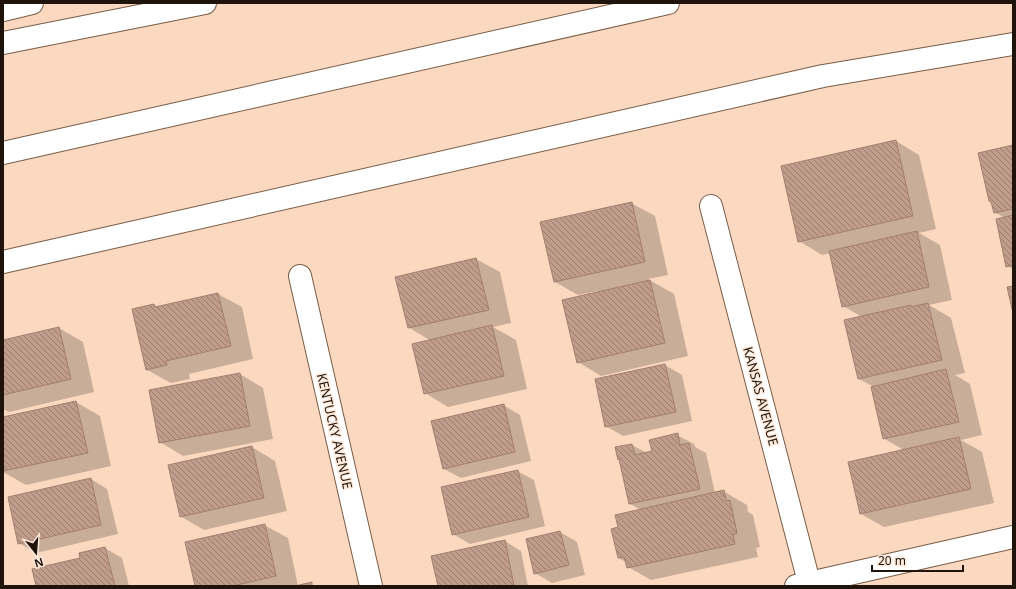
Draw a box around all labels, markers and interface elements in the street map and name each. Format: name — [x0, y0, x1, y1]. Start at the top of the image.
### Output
street label: KANSAS AVENUE — [739, 345, 783, 447]
street label: KENTUCKY AVENUE — [313, 371, 357, 491]
north arrow — [16, 533, 56, 573]
scale bar — [872, 547, 963, 573]
text: 20 m — [878, 552, 906, 569]
text: N — [33, 555, 46, 572]

